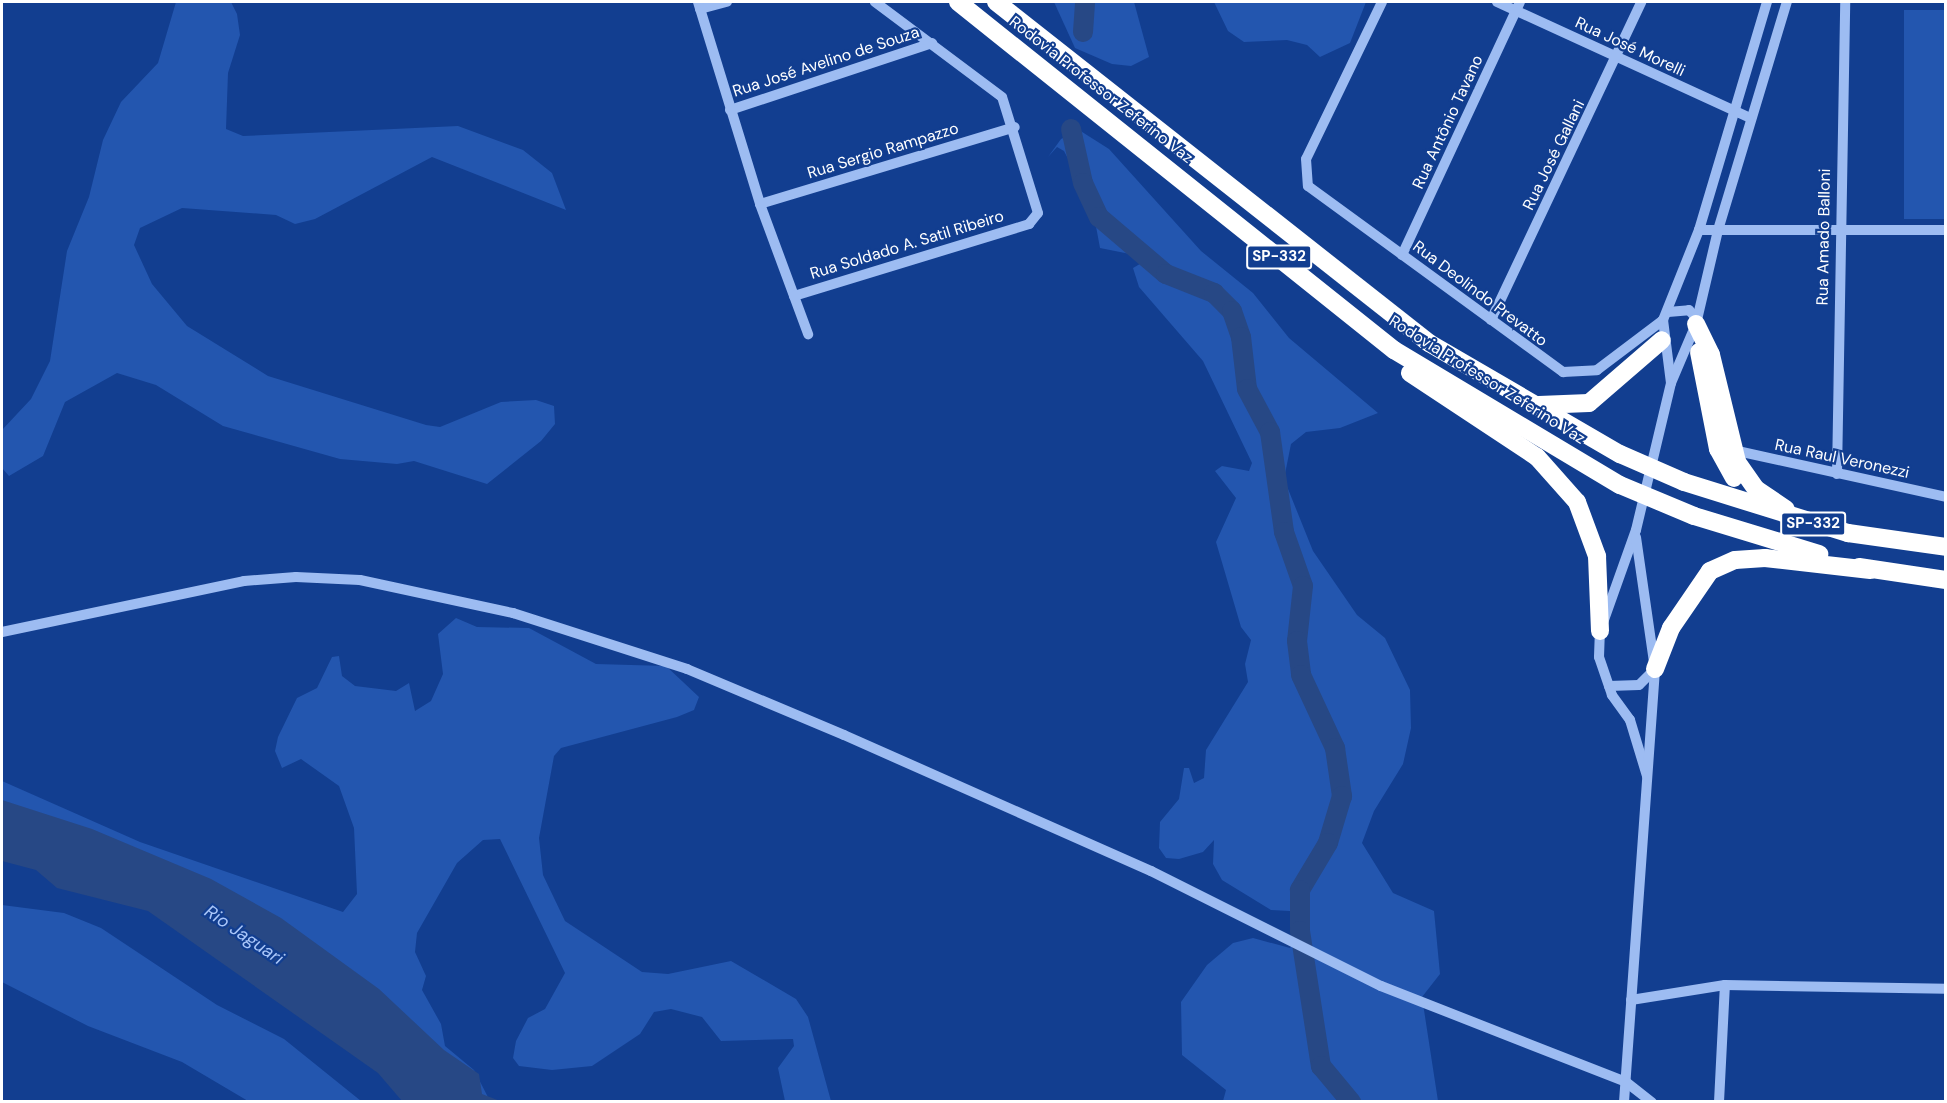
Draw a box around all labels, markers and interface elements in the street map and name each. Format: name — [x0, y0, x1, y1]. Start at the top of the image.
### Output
street label: Rodovia Professor Zeferino Vaz — [1005, 12, 1197, 168]
street label: Rua José Morelli — [1572, 13, 1688, 81]
street label: Rua José Avelino de Souza — [730, 23, 922, 101]
street label: Rua Antônio Tavano — [1409, 52, 1487, 192]
street label: Rua José Gallani — [1519, 97, 1589, 213]
street label: Rua Sergio Rampazzo — [805, 119, 961, 183]
street label: Rua Amado Balloni — [1813, 168, 1835, 306]
street label: Rua Soldado A. Satil Ribeiro — [808, 206, 1006, 284]
street label: Rua Deolindo Prevatto — [1409, 237, 1551, 351]
road number: SP-332 — [1246, 245, 1312, 269]
street label: Rodovia Professor Zeferino Vaz — [1385, 312, 1589, 448]
street label: Rua Raul Veronezzi — [1773, 435, 1911, 483]
road number: SP-332 — [1780, 512, 1846, 536]
water label: Rio Jaguari — [200, 901, 288, 969]

